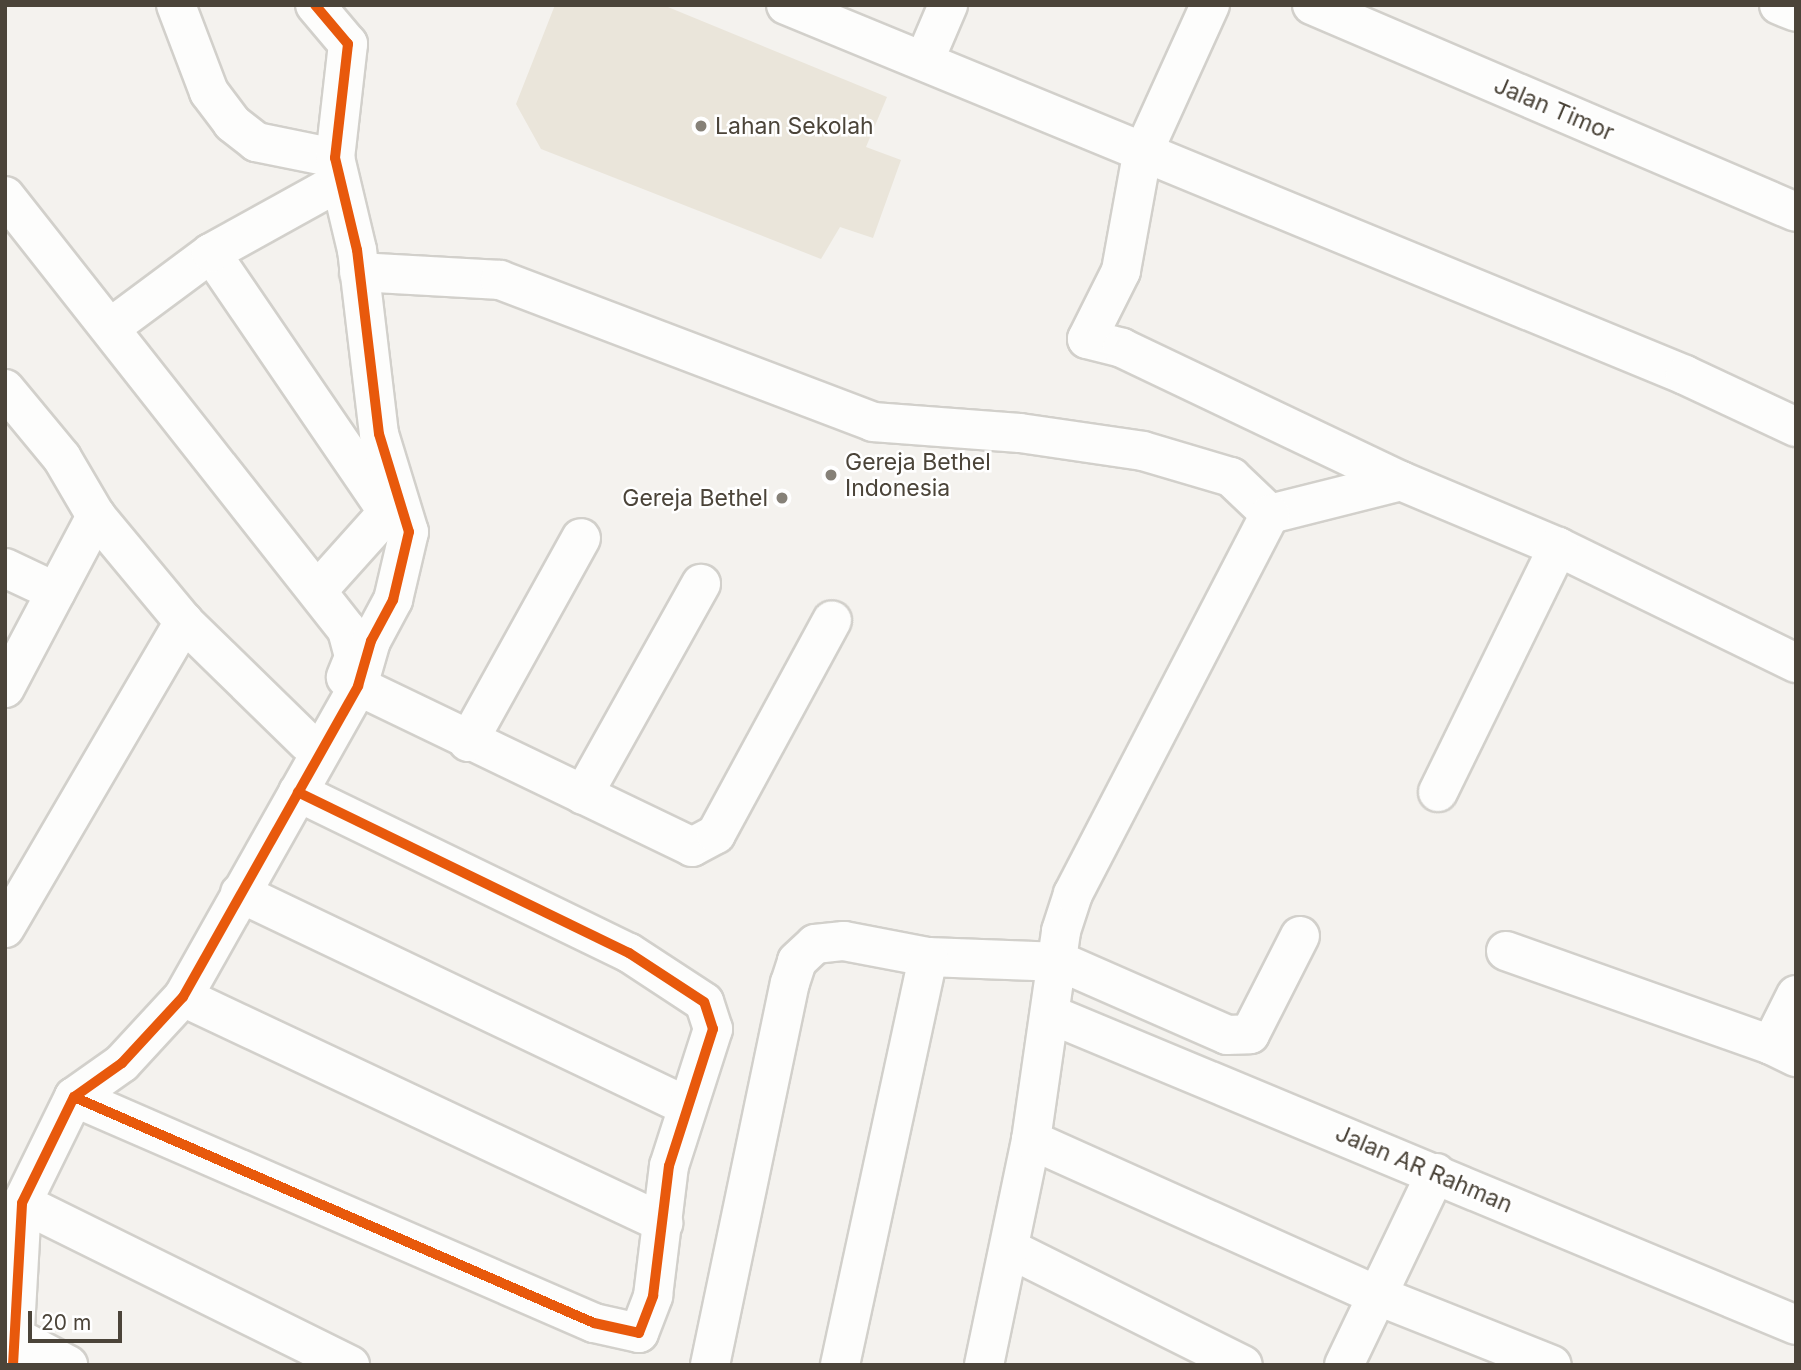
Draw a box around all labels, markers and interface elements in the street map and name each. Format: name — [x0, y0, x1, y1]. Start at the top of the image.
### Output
street label: Jalan Timor — [1490, 71, 1618, 147]
place label: Lahan Sekolah — [715, 112, 874, 140]
marker: Lahan Sekolah — [693, 118, 709, 134]
place label: Gereja Bethel Indonesia — [845, 448, 991, 502]
marker: Gereja Bethel Indonesia — [823, 467, 839, 483]
place label: Gereja Bethel — [622, 484, 768, 512]
marker: Gereja Bethel — [774, 490, 790, 506]
street label: Jalan AR Rahman — [1331, 1119, 1517, 1219]
scale bar — [32, 1296, 126, 1340]
text: 20 m — [41, 1310, 91, 1335]

